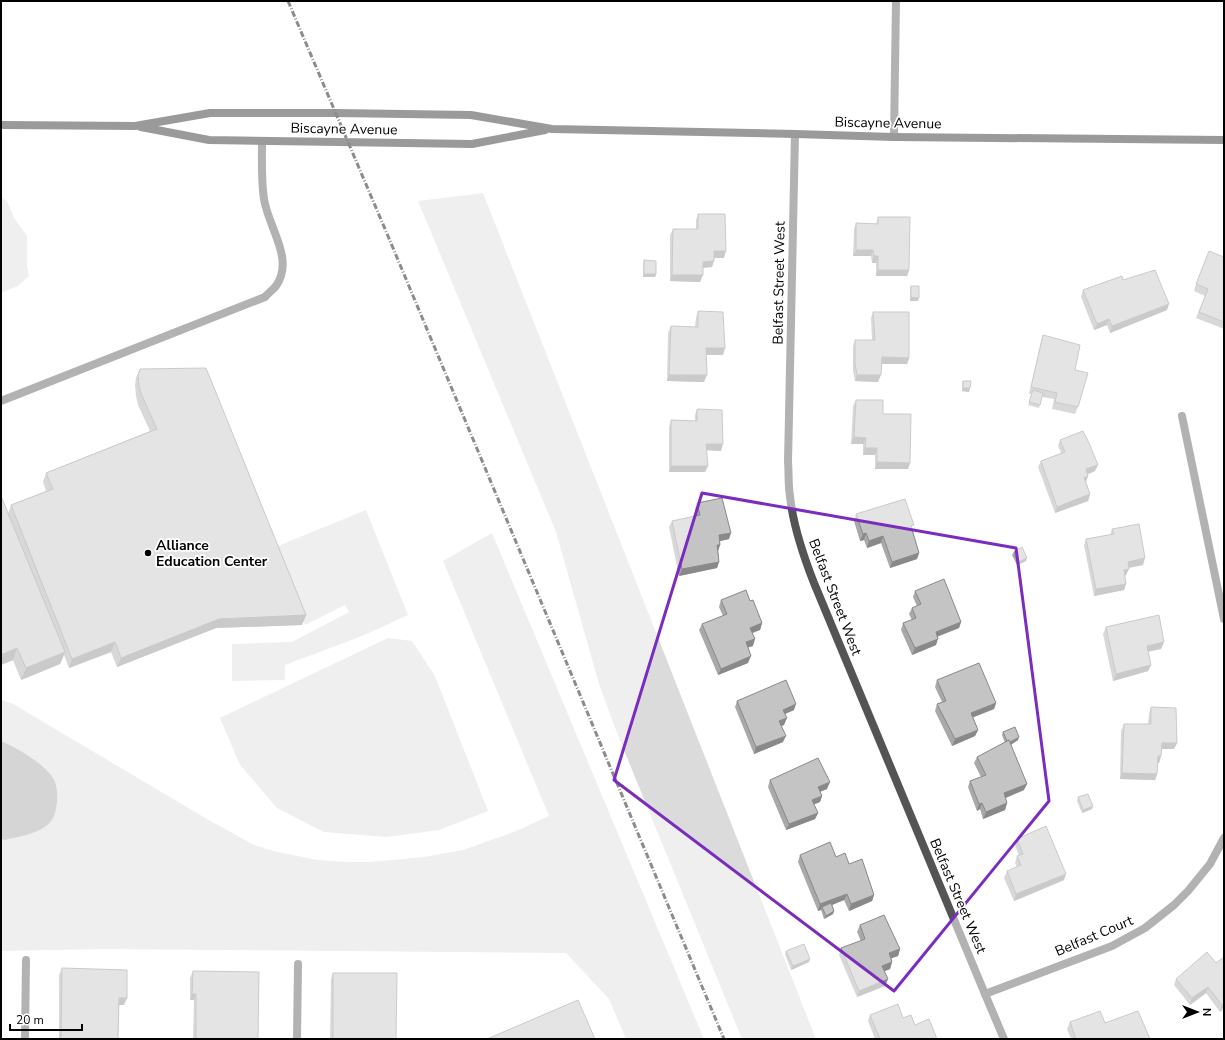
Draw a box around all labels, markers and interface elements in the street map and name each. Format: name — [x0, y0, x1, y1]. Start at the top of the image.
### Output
street label: Biscayne Avenue — [834, 113, 942, 133]
street label: Biscayne Avenue — [290, 119, 398, 139]
street label: Belfast Street West — [768, 221, 790, 345]
place label: Alliance Education Center — [156, 536, 268, 571]
street label: Belfast Street West — [804, 536, 866, 658]
marker: Alliance Education Center — [143, 548, 153, 558]
street label: Belfast Street West — [925, 835, 991, 957]
street label: Belfast Court — [1052, 911, 1136, 961]
north arrow — [1177, 992, 1217, 1032]
scale bar — [10, 1006, 82, 1032]
text: N — [1199, 1008, 1214, 1016]
text: 20 m — [16, 1012, 44, 1028]

